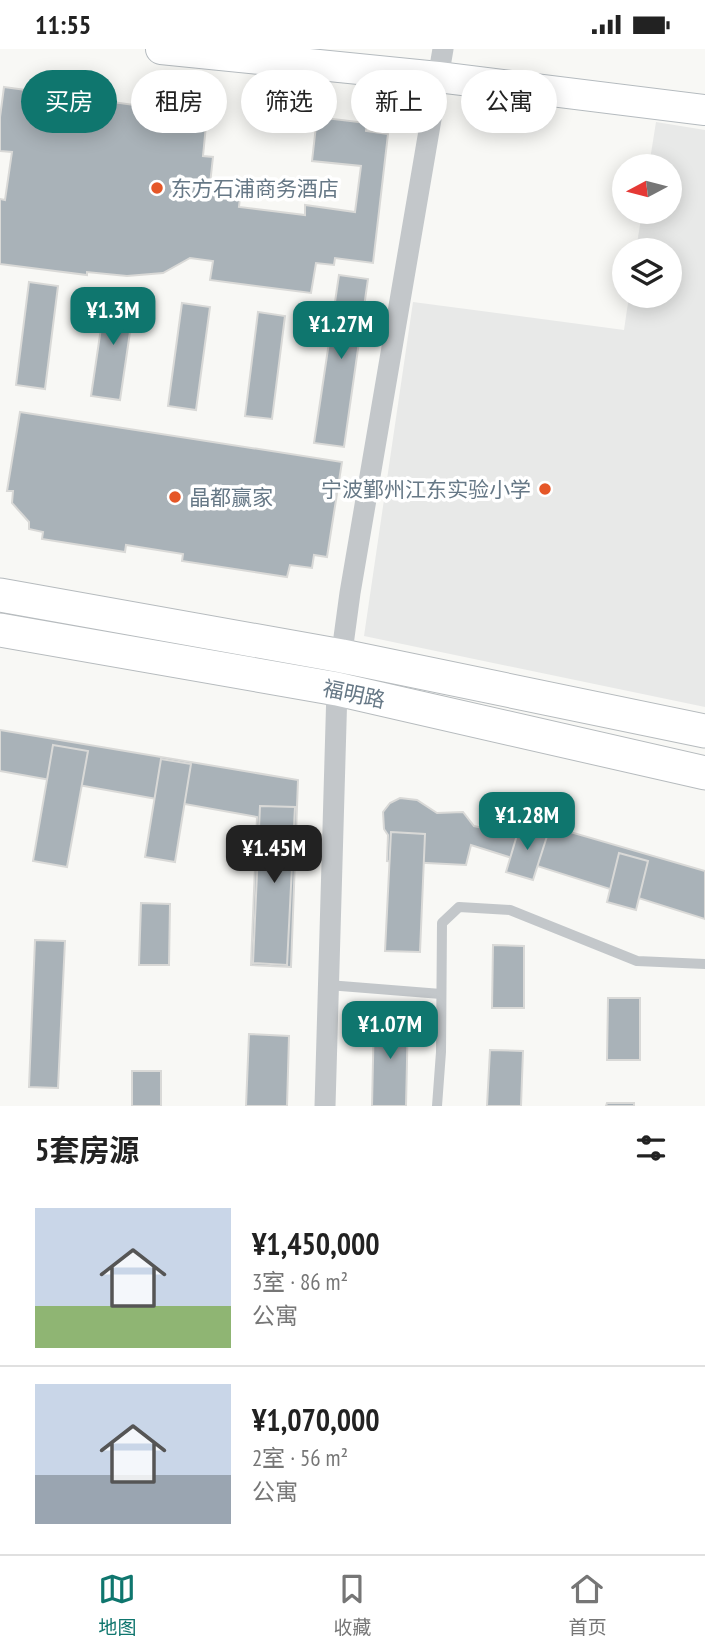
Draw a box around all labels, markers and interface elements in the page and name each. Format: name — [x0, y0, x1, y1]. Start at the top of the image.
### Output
text: 11:55 — [35, 8, 91, 41]
chip: 买房 — [21, 70, 117, 133]
chip: 租房 — [131, 70, 227, 133]
chip: 筛选 — [241, 70, 337, 133]
chip: 新上 — [351, 70, 447, 133]
chip: 公寓 — [461, 70, 557, 133]
north arrow — [612, 154, 682, 224]
map controls — [612, 154, 682, 308]
place label: 东方石浦商务酒店 — [171, 175, 339, 202]
marker: 东方石浦商务酒店 — [149, 180, 165, 196]
button: layers — [612, 238, 682, 308]
pin: ¥1.3M — [64, 287, 162, 347]
text: ¥1.3M — [86, 295, 140, 324]
pin: ¥1.27M — [284, 301, 398, 361]
text: ¥1.27M — [309, 309, 373, 338]
place label: 宁波鄞州江东实验小学 — [321, 476, 531, 503]
marker: 宁波鄞州江东实验小学 — [537, 481, 553, 497]
place label: 晶都赢家 — [189, 484, 273, 511]
marker: 晶都赢家 — [167, 489, 183, 505]
street label: 福明路 — [320, 674, 388, 714]
pin: ¥1.28M — [470, 793, 584, 852]
text: ¥1.28M — [495, 800, 559, 829]
pin: ¥1.45M — [217, 825, 331, 885]
text: ¥1.45M — [242, 833, 306, 862]
pin: ¥1.07M — [333, 1002, 447, 1061]
text: ¥1.07M — [358, 1009, 422, 1038]
icon: filters — [632, 1129, 670, 1167]
text: 5套房源 — [35, 1130, 139, 1169]
text: ¥1,450,000 — [252, 1224, 380, 1263]
icon: home — [91, 1236, 175, 1320]
text: 3室 · 86 m² — [252, 1267, 348, 1296]
text: 公寓 — [252, 1301, 298, 1330]
text: ¥1,070,000 — [252, 1400, 380, 1439]
icon: home — [91, 1412, 175, 1496]
text: 2室 · 56 m² — [252, 1443, 348, 1472]
text: 公寓 — [252, 1477, 298, 1506]
tab: 地图 — [98, 1570, 137, 1639]
tab: 收藏 — [333, 1570, 372, 1639]
tab: 首页 — [568, 1570, 607, 1639]

